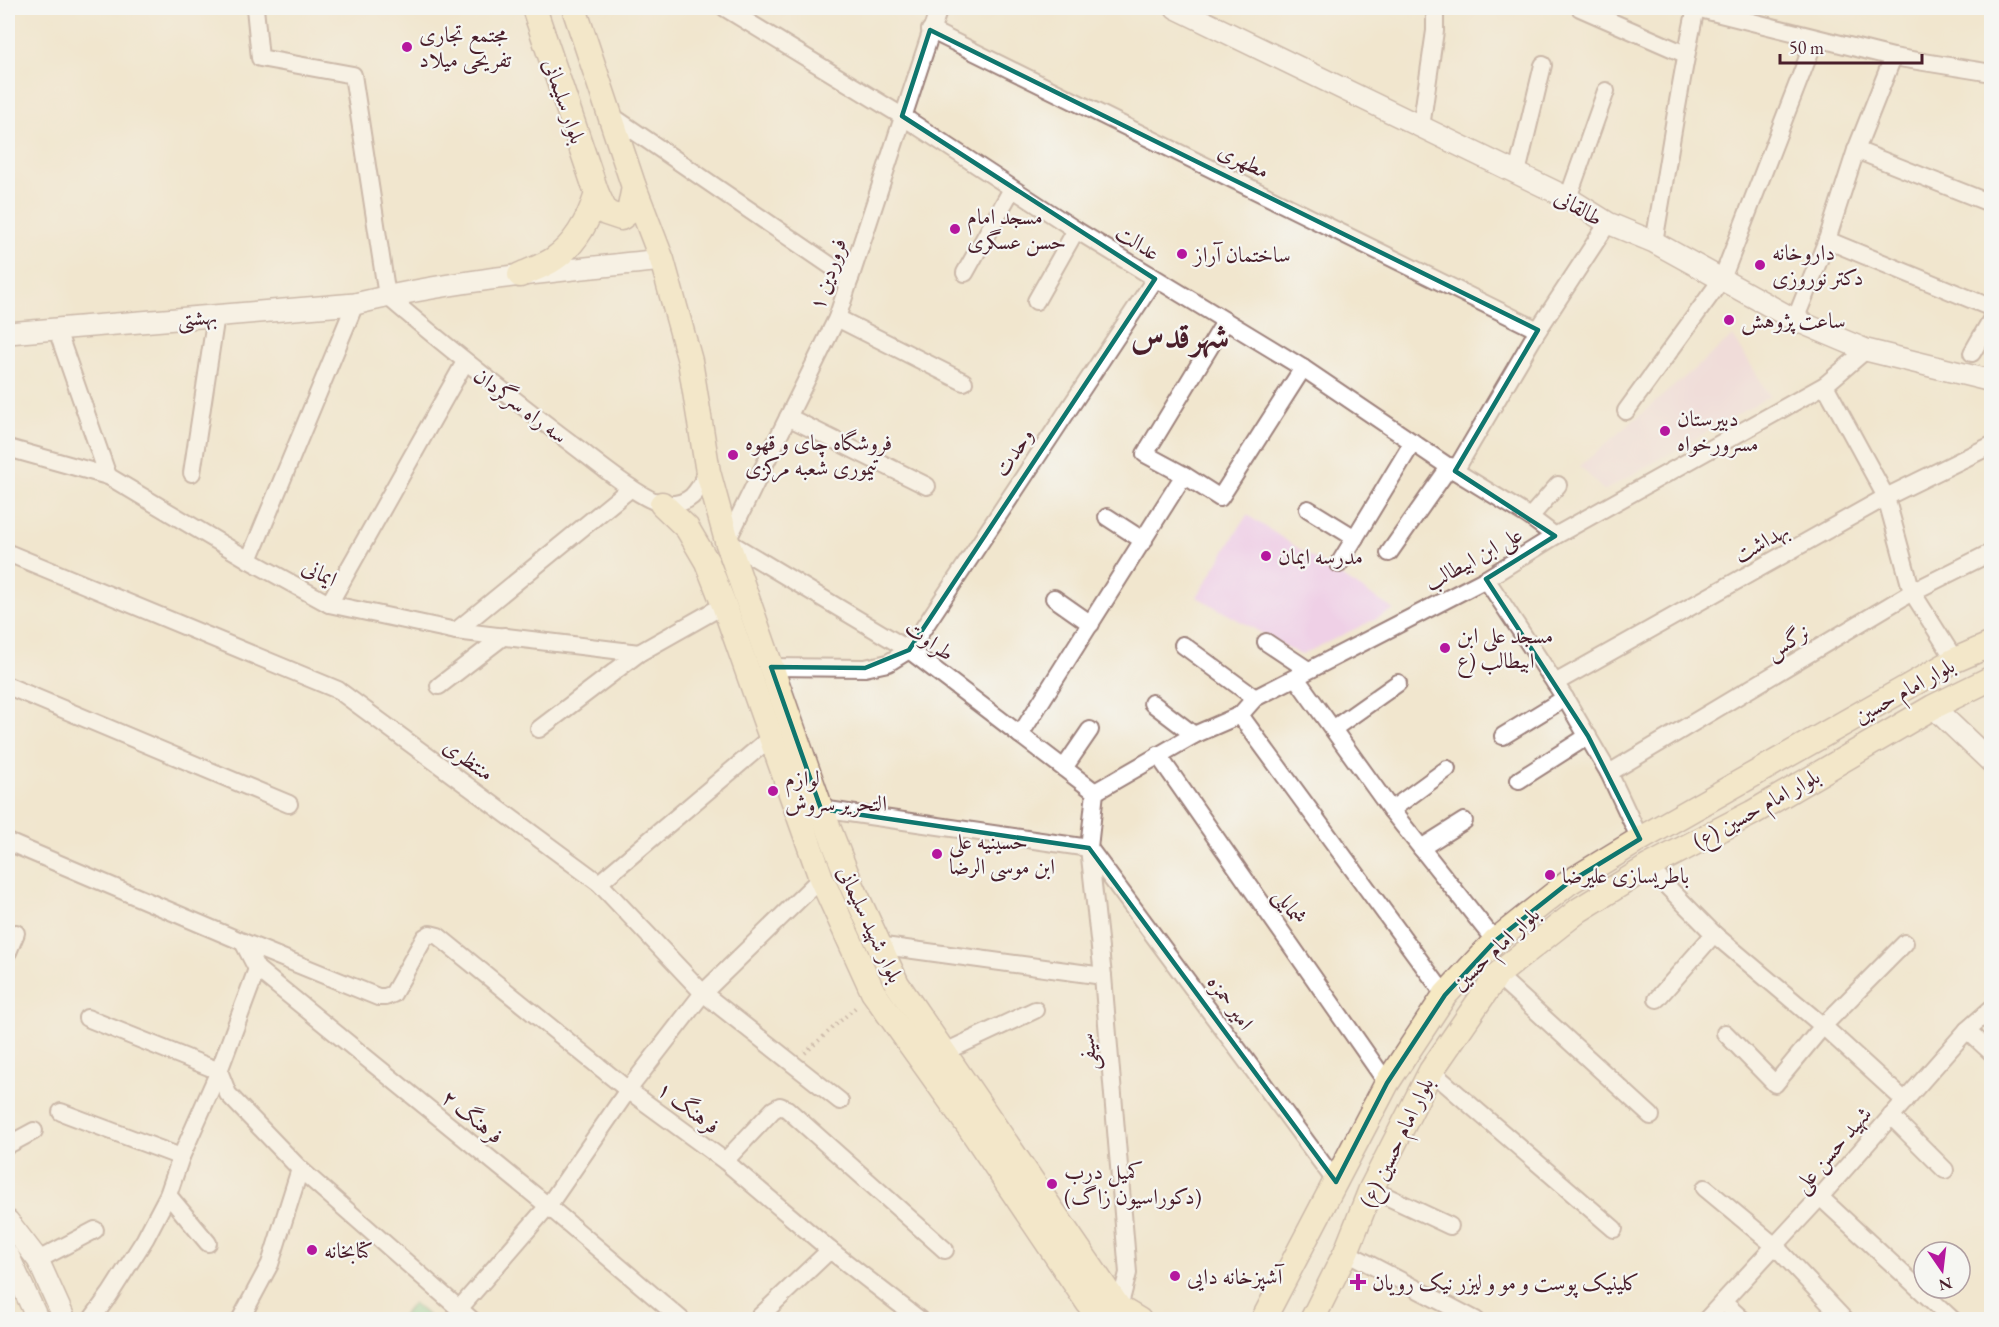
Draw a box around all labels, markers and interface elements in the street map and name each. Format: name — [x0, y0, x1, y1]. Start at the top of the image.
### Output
place label: مجتمع تجاری تفریحی میلاد — [419, 20, 512, 75]
scale bar — [1780, 27, 1922, 65]
text: 50 m — [1789, 36, 1824, 59]
marker: مجتمع تجاری تفریحی میلاد — [400, 40, 414, 54]
street label: بلوار سلیمانی — [536, 55, 593, 148]
street label: مطهری — [1213, 136, 1274, 185]
street label: طالقانی — [1549, 182, 1608, 233]
place label: مسجد امام حسن عسگری — [967, 202, 1066, 257]
street label: عدالت — [1110, 218, 1165, 267]
marker: مسجد امام حسن عسگری — [948, 222, 962, 236]
street label: فروردین ۱ — [802, 234, 853, 314]
place label: داروخانه دکتر نوروزی — [1772, 238, 1864, 292]
place label: ساختمان آراز — [1192, 240, 1291, 269]
marker: ساختمان آراز — [1175, 247, 1189, 261]
marker: داروخانه دکتر نوروزی — [1753, 258, 1767, 272]
street label: بهشتی — [176, 301, 218, 335]
place label: ساعت پژوهش — [1741, 306, 1846, 336]
district label: شهرقدس — [1131, 313, 1229, 359]
marker: ساعت پژوهش — [1722, 313, 1736, 327]
street label: سه راه سرگردان — [468, 361, 574, 450]
place label: دبیرستان مسرورخواه — [1677, 404, 1759, 458]
street label: وحدت — [987, 422, 1040, 482]
marker: دبیرستان مسرورخواه — [1658, 424, 1672, 438]
place label: فروشگاه چای و قهوه تیموری شعبه مرکزی — [745, 428, 892, 483]
marker: فروشگاه چای و قهوه تیموری شعبه مرکزی — [726, 448, 740, 462]
street label: بهداشت — [1729, 516, 1794, 569]
street label: علی ابن ابیطالب — [1419, 520, 1528, 599]
place label: مدرسه ایمان — [1278, 542, 1363, 571]
marker: مدرسه ایمان — [1259, 549, 1273, 563]
street label: ایمانی — [297, 551, 342, 593]
street label: طراوت — [899, 613, 960, 668]
street label: نرگس — [1760, 617, 1815, 667]
place label: مسجد علی ابن ابیطالب (ع — [1457, 621, 1553, 679]
marker: مسجد علی ابن ابیطالب (ع — [1438, 641, 1452, 655]
street label: بلوار امام حسین — [1849, 651, 1962, 734]
street label: منتظری — [438, 731, 500, 788]
street label: بلوار امام حسین (ع) — [1687, 762, 1827, 860]
place label: لوازم التحریر سروش — [785, 764, 887, 818]
marker: لوازم التحریر سروش — [766, 784, 780, 798]
place label: حسینیه علی ابن موسی الرضا — [949, 827, 1055, 882]
marker: حسینیه علی ابن موسی الرضا — [930, 847, 944, 861]
street label: بلوار شهید سلیمانی — [831, 861, 910, 988]
place label: باطریسازی علیرضا — [1562, 861, 1689, 890]
marker: باطریسازی علیرضا — [1543, 868, 1557, 882]
street label: شمایلی — [1266, 882, 1314, 932]
street label: بلوار امام حسین — [1445, 900, 1549, 1001]
street label: امیر حمزه — [1201, 969, 1260, 1036]
street label: سیفی — [1071, 1032, 1106, 1072]
street label: بلوار امام حسین (ع) — [1352, 1072, 1445, 1214]
street label: فرهنگ ۱ — [651, 1074, 726, 1141]
street label: فرهنگ ۲ — [436, 1083, 510, 1150]
street label: شهید حسن علی — [1787, 1100, 1880, 1200]
place label: کمیل درب (دکوراسیون زاگ) — [1064, 1157, 1202, 1211]
marker: کمیل درب (دکوراسیون زاگ) — [1045, 1177, 1059, 1191]
place label: کتابخانه — [324, 1236, 373, 1265]
north arrow — [1912, 1240, 1972, 1300]
marker: کتابخانه — [305, 1243, 319, 1257]
place label: آشپزخانه دایی — [1187, 1262, 1285, 1292]
place label: کلینیک پوست و مو و لیزر نیک رویان — [1372, 1268, 1640, 1299]
marker: آشپزخانه دایی — [1168, 1269, 1182, 1283]
text: N — [1937, 1272, 1954, 1296]
marker: کلینیک پوست و مو و لیزر نیک رویان — [1349, 1273, 1367, 1291]

